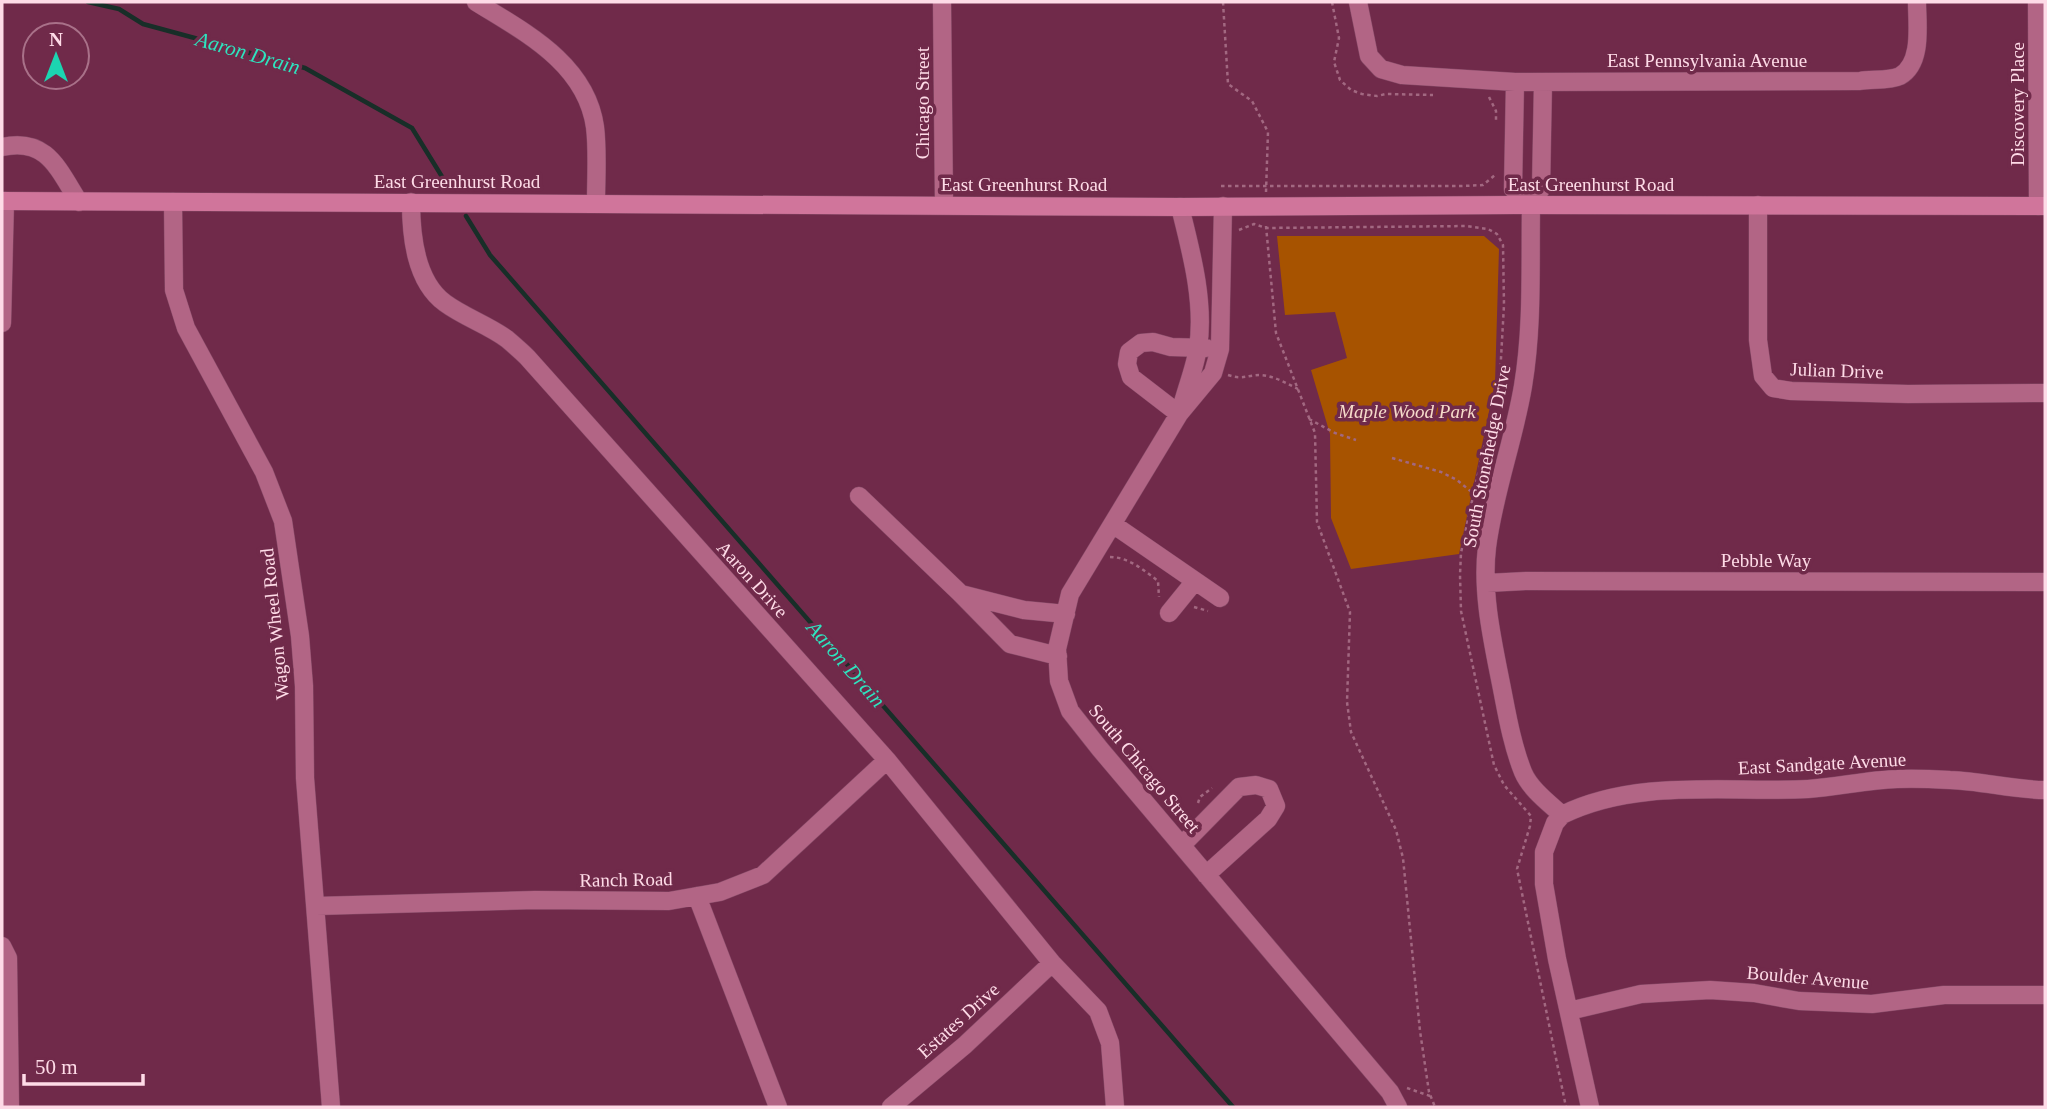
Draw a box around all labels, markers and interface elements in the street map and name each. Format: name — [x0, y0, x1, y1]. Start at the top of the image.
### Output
north arrow — [21, 21, 91, 91]
water label: Aaron Drain — [191, 26, 303, 79]
text: N — [49, 29, 63, 50]
street label: Discovery Place — [2007, 42, 2028, 166]
street label: Chicago Street — [912, 46, 933, 159]
street label: East Pennsylvania Avenue — [1607, 50, 1807, 71]
street label: East Greenhurst Road — [374, 171, 541, 192]
street label: East Greenhurst Road — [941, 174, 1108, 195]
street label: East Greenhurst Road — [1508, 174, 1675, 195]
street label: Julian Drive — [1790, 358, 1884, 383]
street label: South Stonehedge Drive — [1458, 363, 1515, 549]
park label: Maple Wood Park — [1337, 401, 1476, 422]
street label: Aaron Drive — [713, 537, 792, 622]
street label: Wagon Wheel Road — [256, 547, 293, 701]
street label: Pebble Way — [1721, 550, 1812, 571]
water label: Aaron Drain — [800, 614, 890, 712]
street label: South Chicago Street — [1085, 700, 1205, 837]
street label: East Sandgate Avenue — [1737, 749, 1907, 778]
street label: Ranch Road — [579, 868, 673, 891]
street label: Boulder Avenue — [1746, 962, 1870, 993]
street label: Estates Drive — [913, 979, 1003, 1062]
scale bar — [24, 1042, 144, 1086]
text: 50 m — [35, 1055, 78, 1079]

